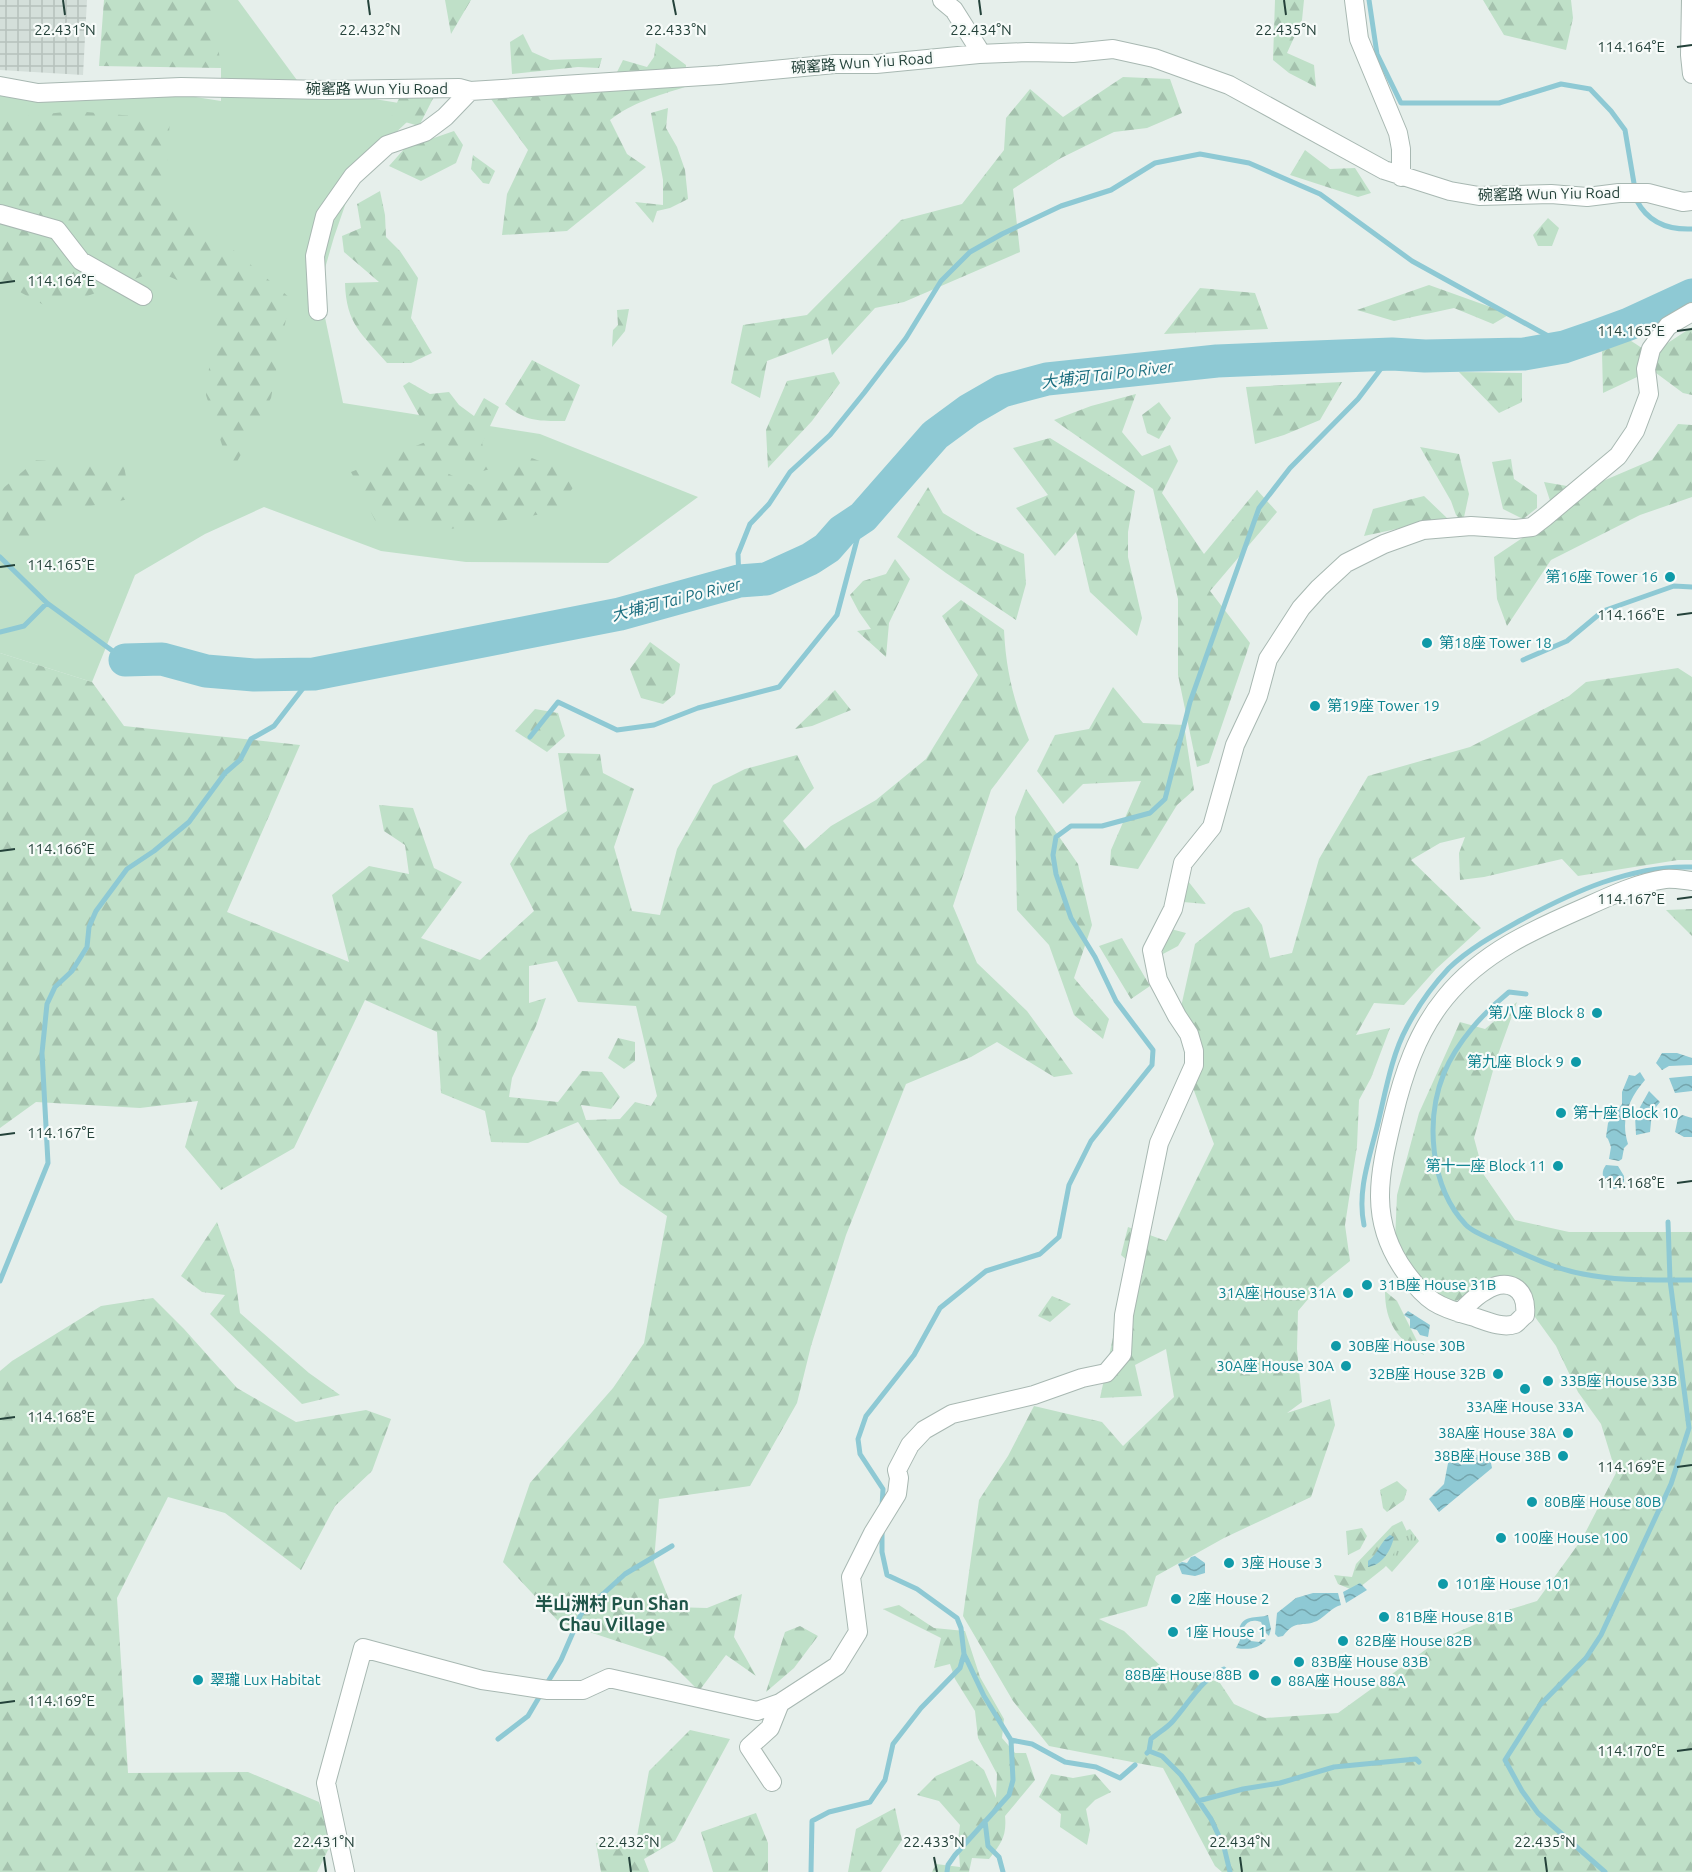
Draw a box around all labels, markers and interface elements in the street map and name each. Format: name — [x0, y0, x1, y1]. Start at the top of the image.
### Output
text: 22.431°N — [34, 21, 96, 38]
text: 22.432°N — [339, 21, 401, 38]
text: 22.433°N — [645, 21, 707, 38]
text: 22.434°N — [950, 21, 1012, 38]
text: 22.435°N — [1255, 21, 1317, 38]
text: 114.164°E — [1597, 38, 1665, 55]
street label: 碗窰路 Wun Yiu Road — [790, 49, 933, 76]
street label: 碗窰路 Wun Yiu Road — [306, 80, 448, 97]
street label: 碗窰路 Wun Yiu Road — [1478, 184, 1620, 203]
text: 114.164°E — [27, 272, 95, 289]
text: 114.165°E — [1597, 322, 1665, 339]
water label: 大埔河 Tai Po River — [1040, 357, 1175, 391]
text: 114.165°E — [27, 556, 95, 573]
place label: 第16座 Tower 16 — [1545, 568, 1658, 585]
marker: 第16座 Tower 16 — [1663, 570, 1677, 584]
water label: 大埔河 Tai Po River — [609, 574, 744, 624]
text: 114.166°E — [1597, 606, 1665, 623]
place label: 第18座 Tower 18 — [1439, 634, 1552, 651]
marker: 第18座 Tower 18 — [1420, 636, 1434, 650]
place label: 第19座 Tower 19 — [1327, 697, 1440, 714]
marker: 第19座 Tower 19 — [1308, 699, 1322, 713]
text: 114.166°E — [27, 840, 95, 857]
text: 114.167°E — [1597, 890, 1665, 907]
place label: 第八座 Block 8 — [1488, 1004, 1585, 1021]
marker: 第八座 Block 8 — [1590, 1006, 1604, 1020]
place label: 第九座 Block 9 — [1467, 1053, 1564, 1070]
marker: 第九座 Block 9 — [1569, 1055, 1583, 1069]
place label: 第十座 Block 10 — [1573, 1104, 1679, 1121]
marker: 第十座 Block 10 — [1554, 1106, 1568, 1120]
text: 114.167°E — [27, 1124, 95, 1141]
place label: 第十一座 Block 11 — [1425, 1157, 1546, 1174]
marker: 第十一座 Block 11 — [1551, 1159, 1565, 1173]
text: 114.168°E — [1597, 1174, 1665, 1191]
place label: 31B座 House 31B — [1379, 1276, 1496, 1293]
marker: 31B座 House 31B — [1360, 1278, 1374, 1292]
place label: 31A座 House 31A — [1218, 1284, 1336, 1301]
marker: 31A座 House 31A — [1341, 1286, 1355, 1300]
place label: 30B座 House 30B — [1348, 1337, 1465, 1354]
marker: 30B座 House 30B — [1329, 1339, 1343, 1353]
place label: 30A座 House 30A — [1216, 1357, 1334, 1374]
marker: 30A座 House 30A — [1339, 1359, 1353, 1373]
place label: 32B座 House 32B — [1369, 1365, 1486, 1382]
marker: 32B座 House 32B — [1491, 1367, 1505, 1381]
place label: 33B座 House 33B — [1560, 1372, 1677, 1389]
marker: 33B座 House 33B — [1541, 1374, 1555, 1388]
marker: 33A座 House 33A — [1518, 1382, 1532, 1396]
place label: 33A座 House 33A — [1466, 1398, 1584, 1415]
text: 114.168°E — [27, 1408, 95, 1425]
place label: 38A座 House 38A — [1438, 1424, 1556, 1441]
marker: 38A座 House 38A — [1561, 1426, 1575, 1440]
place label: 38B座 House 38B — [1434, 1447, 1551, 1464]
marker: 38B座 House 38B — [1556, 1449, 1570, 1463]
text: 114.169°E — [1597, 1458, 1665, 1475]
place label: 80B座 House 80B — [1544, 1493, 1661, 1510]
marker: 80B座 House 80B — [1525, 1495, 1539, 1509]
place label: 100座 House 100 — [1513, 1529, 1628, 1546]
marker: 100座 House 100 — [1494, 1531, 1508, 1545]
place label: 3座 House 3 — [1241, 1554, 1322, 1571]
marker: 3座 House 3 — [1222, 1556, 1236, 1570]
place label: 101座 House 101 — [1455, 1575, 1570, 1592]
marker: 101座 House 101 — [1436, 1577, 1450, 1591]
place label: 2座 House 2 — [1188, 1590, 1269, 1607]
marker: 2座 House 2 — [1169, 1592, 1183, 1606]
district label: 半山洲村 Pun Shan Chau Village — [535, 1593, 689, 1634]
place label: 81B座 House 81B — [1396, 1608, 1513, 1625]
marker: 81B座 House 81B — [1377, 1610, 1391, 1624]
place label: 1座 House 1 — [1185, 1623, 1266, 1640]
marker: 1座 House 1 — [1166, 1625, 1180, 1639]
place label: 82B座 House 82B — [1355, 1632, 1472, 1649]
marker: 82B座 House 82B — [1336, 1634, 1350, 1648]
place label: 83B座 House 83B — [1311, 1653, 1428, 1670]
marker: 83B座 House 83B — [1292, 1655, 1306, 1669]
place label: 88B座 House 88B — [1125, 1666, 1242, 1683]
marker: 88B座 House 88B — [1247, 1668, 1261, 1682]
place label: 翠瓏 Lux Habitat — [210, 1671, 321, 1688]
place label: 88A座 House 88A — [1288, 1672, 1406, 1689]
marker: 翠瓏 Lux Habitat — [191, 1673, 205, 1687]
marker: 88A座 House 88A — [1269, 1674, 1283, 1688]
text: 114.169°E — [27, 1692, 95, 1709]
text: 114.170°E — [1597, 1742, 1665, 1759]
text: 22.431°N — [293, 1833, 355, 1850]
text: 22.432°N — [598, 1833, 660, 1850]
text: 22.433°N — [903, 1833, 965, 1850]
text: 22.434°N — [1209, 1833, 1271, 1850]
text: 22.435°N — [1514, 1833, 1576, 1850]

